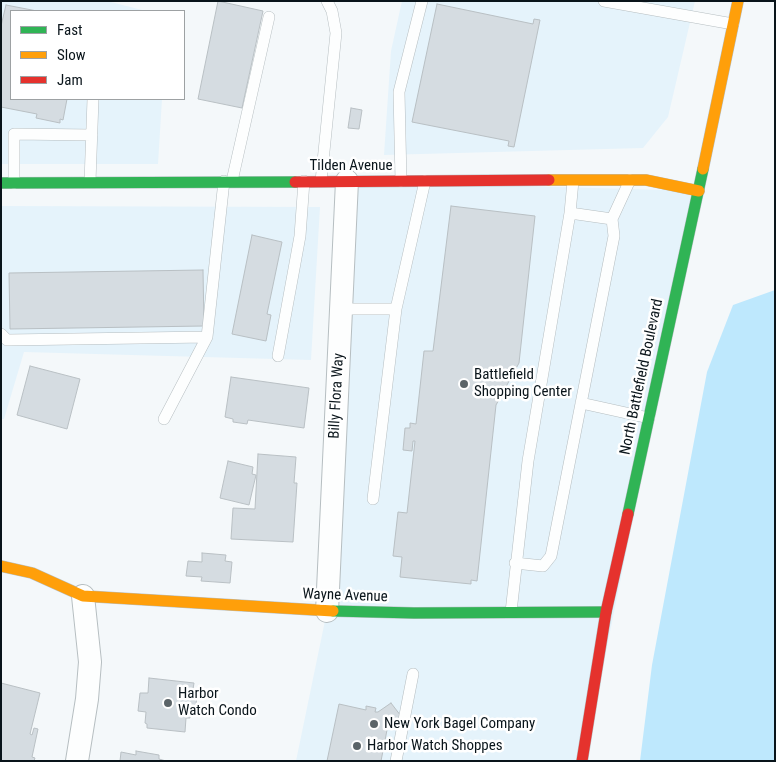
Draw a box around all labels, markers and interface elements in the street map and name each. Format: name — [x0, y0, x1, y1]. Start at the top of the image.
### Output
legend — [10, 10, 185, 100]
text: Fast — [57, 21, 82, 39]
text: Slow — [57, 46, 86, 64]
text: Jam — [57, 71, 83, 89]
street label: Tilden Avenue — [309, 157, 393, 175]
street label: North Battlefield Boulevard — [617, 297, 667, 457]
street label: Billy Flora Way — [326, 353, 348, 439]
place label: Battlefield Shopping Center — [474, 366, 572, 401]
marker: Battlefield Shopping Center — [458, 378, 470, 390]
street label: Wayne Avenue — [302, 586, 388, 606]
place label: Harbor Watch Condo — [178, 685, 257, 720]
marker: Harbor Watch Condo — [162, 697, 174, 709]
place label: New York Bagel Company — [384, 715, 535, 733]
marker: New York Bagel Company — [368, 718, 380, 730]
place label: Harbor Watch Shoppes — [367, 737, 503, 755]
marker: Harbor Watch Shoppes — [351, 740, 363, 752]

